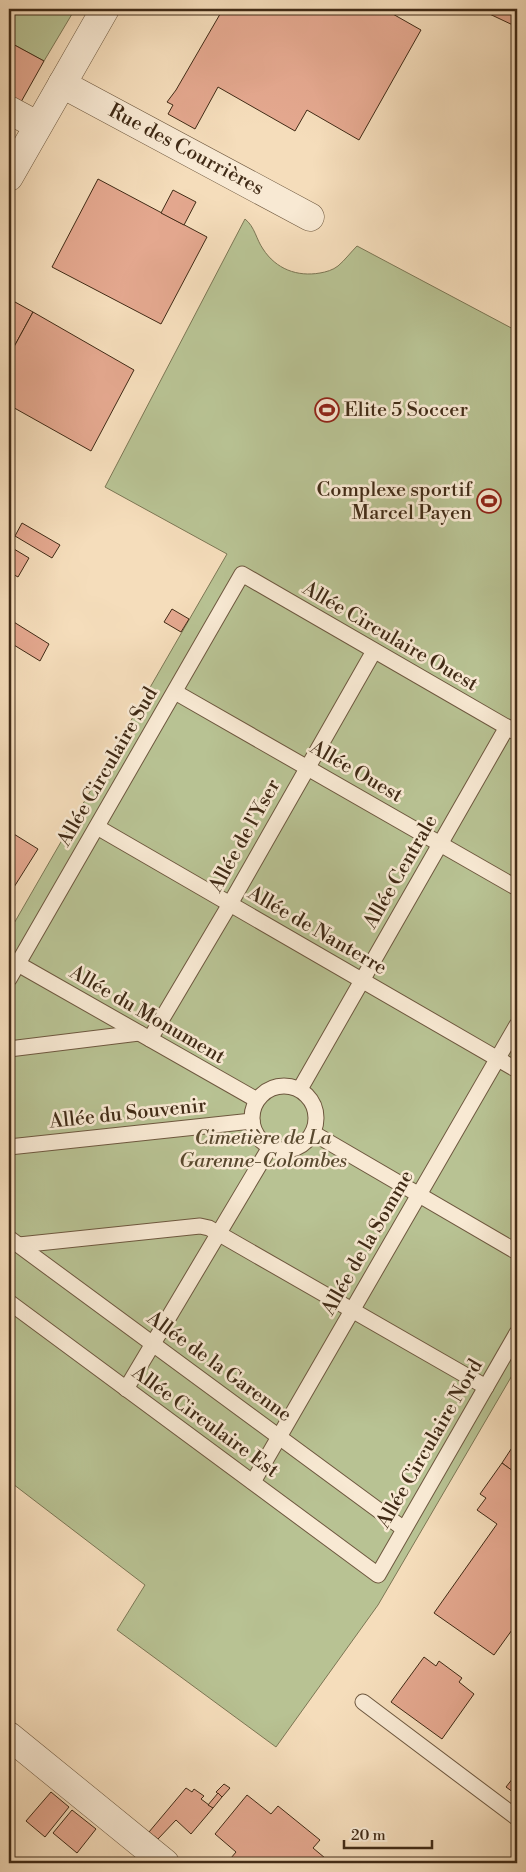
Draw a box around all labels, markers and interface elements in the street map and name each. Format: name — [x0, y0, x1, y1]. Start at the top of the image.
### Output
street label: Rue des Courrières — [104, 99, 268, 201]
sports icon: Elite 5 Soccer — [314, 397, 340, 423]
place label: Elite 5 Soccer — [344, 398, 468, 423]
place label: Complexe sportif Marcel Payen — [316, 478, 473, 526]
sports icon: Complexe sportif Marcel Payen — [476, 488, 502, 514]
street label: Allée Circulaire Ouest — [297, 576, 482, 697]
street label: Allée Circulaire Sud — [52, 682, 164, 852]
street label: Allée Ouest — [304, 735, 407, 809]
street label: Allée de l'Yser — [203, 775, 287, 898]
street label: Allée Centrale — [358, 811, 444, 934]
street label: Allée de Nanterre — [242, 880, 391, 981]
street label: Allée du Monument — [64, 960, 229, 1070]
street label: Allée du Souvenir — [47, 1093, 208, 1135]
park label: Cimetière de La Garenne-Colombes — [179, 1126, 348, 1174]
street label: Allée de la Somme — [316, 1166, 420, 1321]
street label: Allée de la Garenne — [141, 1305, 296, 1428]
street label: Allée Circulaire Nord — [371, 1354, 489, 1534]
street label: Allée Circulaire Est — [126, 1360, 283, 1484]
scale bar — [344, 1817, 431, 1849]
text: 20 m — [351, 1826, 386, 1845]

